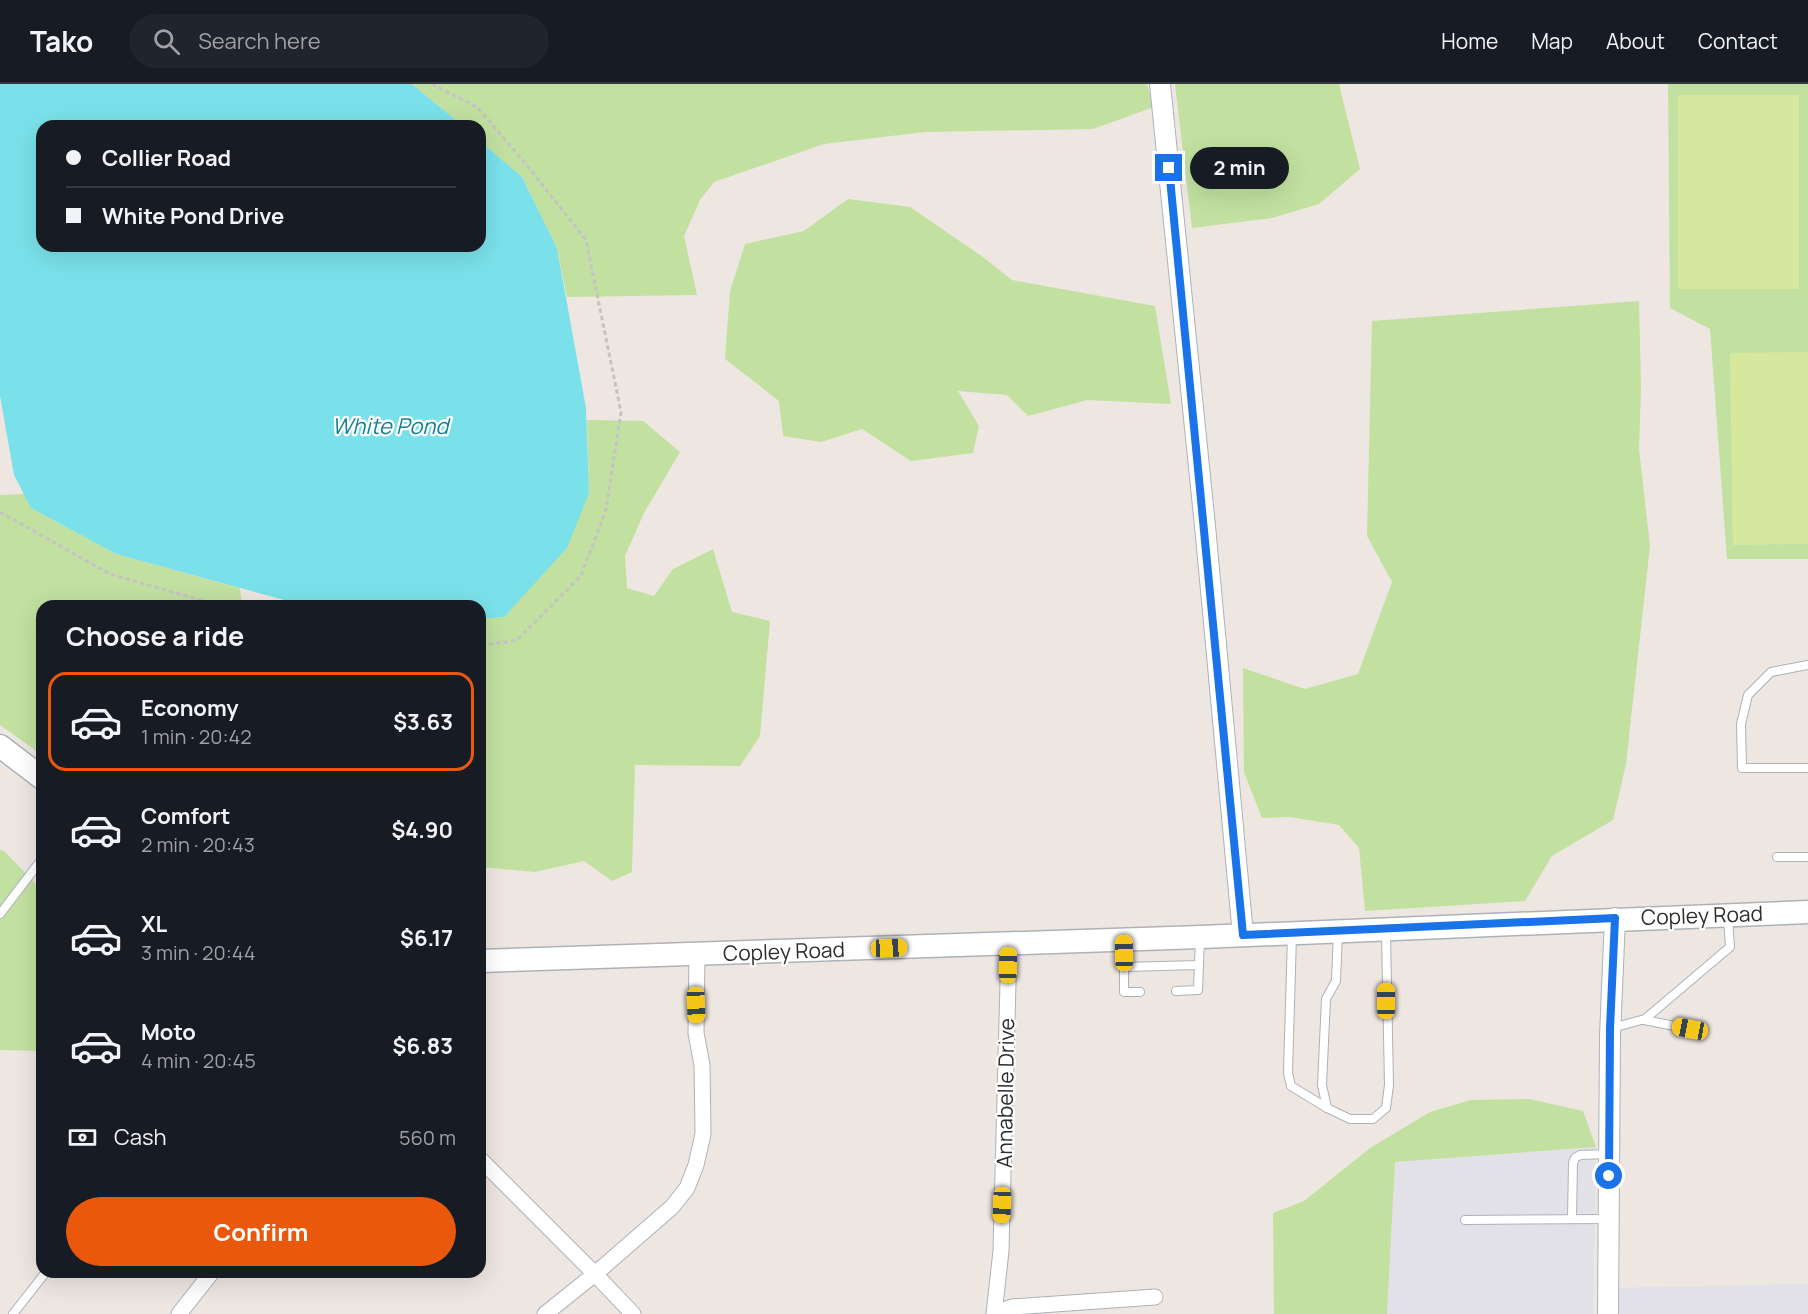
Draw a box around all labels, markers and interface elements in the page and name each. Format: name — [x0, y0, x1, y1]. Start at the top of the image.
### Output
search box — [129, 14, 549, 68]
text: Tako — [30, 22, 93, 60]
icon: search — [150, 25, 183, 58]
text: Search here — [198, 26, 321, 56]
text: Home — [1441, 27, 1498, 55]
text: Map — [1531, 27, 1573, 55]
text: About — [1606, 27, 1665, 55]
text: Contact — [1698, 27, 1778, 55]
text: Collier Road — [102, 143, 231, 173]
callout: 2 min — [1190, 147, 1289, 189]
route end — [1155, 154, 1182, 181]
text: 2 min — [1213, 154, 1266, 181]
text: White Pond Drive — [102, 201, 284, 231]
water label: White Pond — [332, 411, 451, 441]
text: Choose a ride — [66, 617, 244, 654]
text: Economy — [141, 693, 239, 723]
icon: car — [69, 695, 123, 749]
text: $3.63 — [393, 707, 453, 737]
text: 1 min · 20:42 — [141, 723, 252, 750]
text: Comfort — [141, 801, 230, 831]
icon: car — [69, 803, 123, 857]
text: $4.90 — [391, 815, 453, 845]
text: 2 min · 20:43 — [141, 831, 255, 858]
street label: Copley Road — [1641, 899, 1763, 931]
text: XL — [141, 909, 167, 939]
icon: car — [69, 911, 123, 965]
text: $6.17 — [400, 923, 453, 953]
street label: Copley Road — [723, 935, 845, 967]
car — [1115, 935, 1133, 971]
car — [871, 938, 907, 958]
text: 3 min · 20:44 — [141, 939, 255, 966]
car — [999, 947, 1017, 983]
car — [1377, 983, 1395, 1019]
car — [686, 987, 706, 1023]
text: Moto — [141, 1017, 196, 1047]
car — [1671, 1017, 1709, 1041]
street label: Annabelle Drive — [990, 1018, 1020, 1168]
icon: car — [69, 1019, 123, 1073]
text: $6.83 — [393, 1031, 453, 1061]
text: 4 min · 20:45 — [141, 1047, 256, 1074]
icon: cash — [66, 1121, 99, 1154]
text: Cash — [114, 1122, 167, 1152]
text: 560 m — [399, 1124, 456, 1151]
route start — [1595, 1162, 1622, 1189]
car — [992, 1187, 1012, 1223]
button: Confirm — [66, 1197, 456, 1266]

